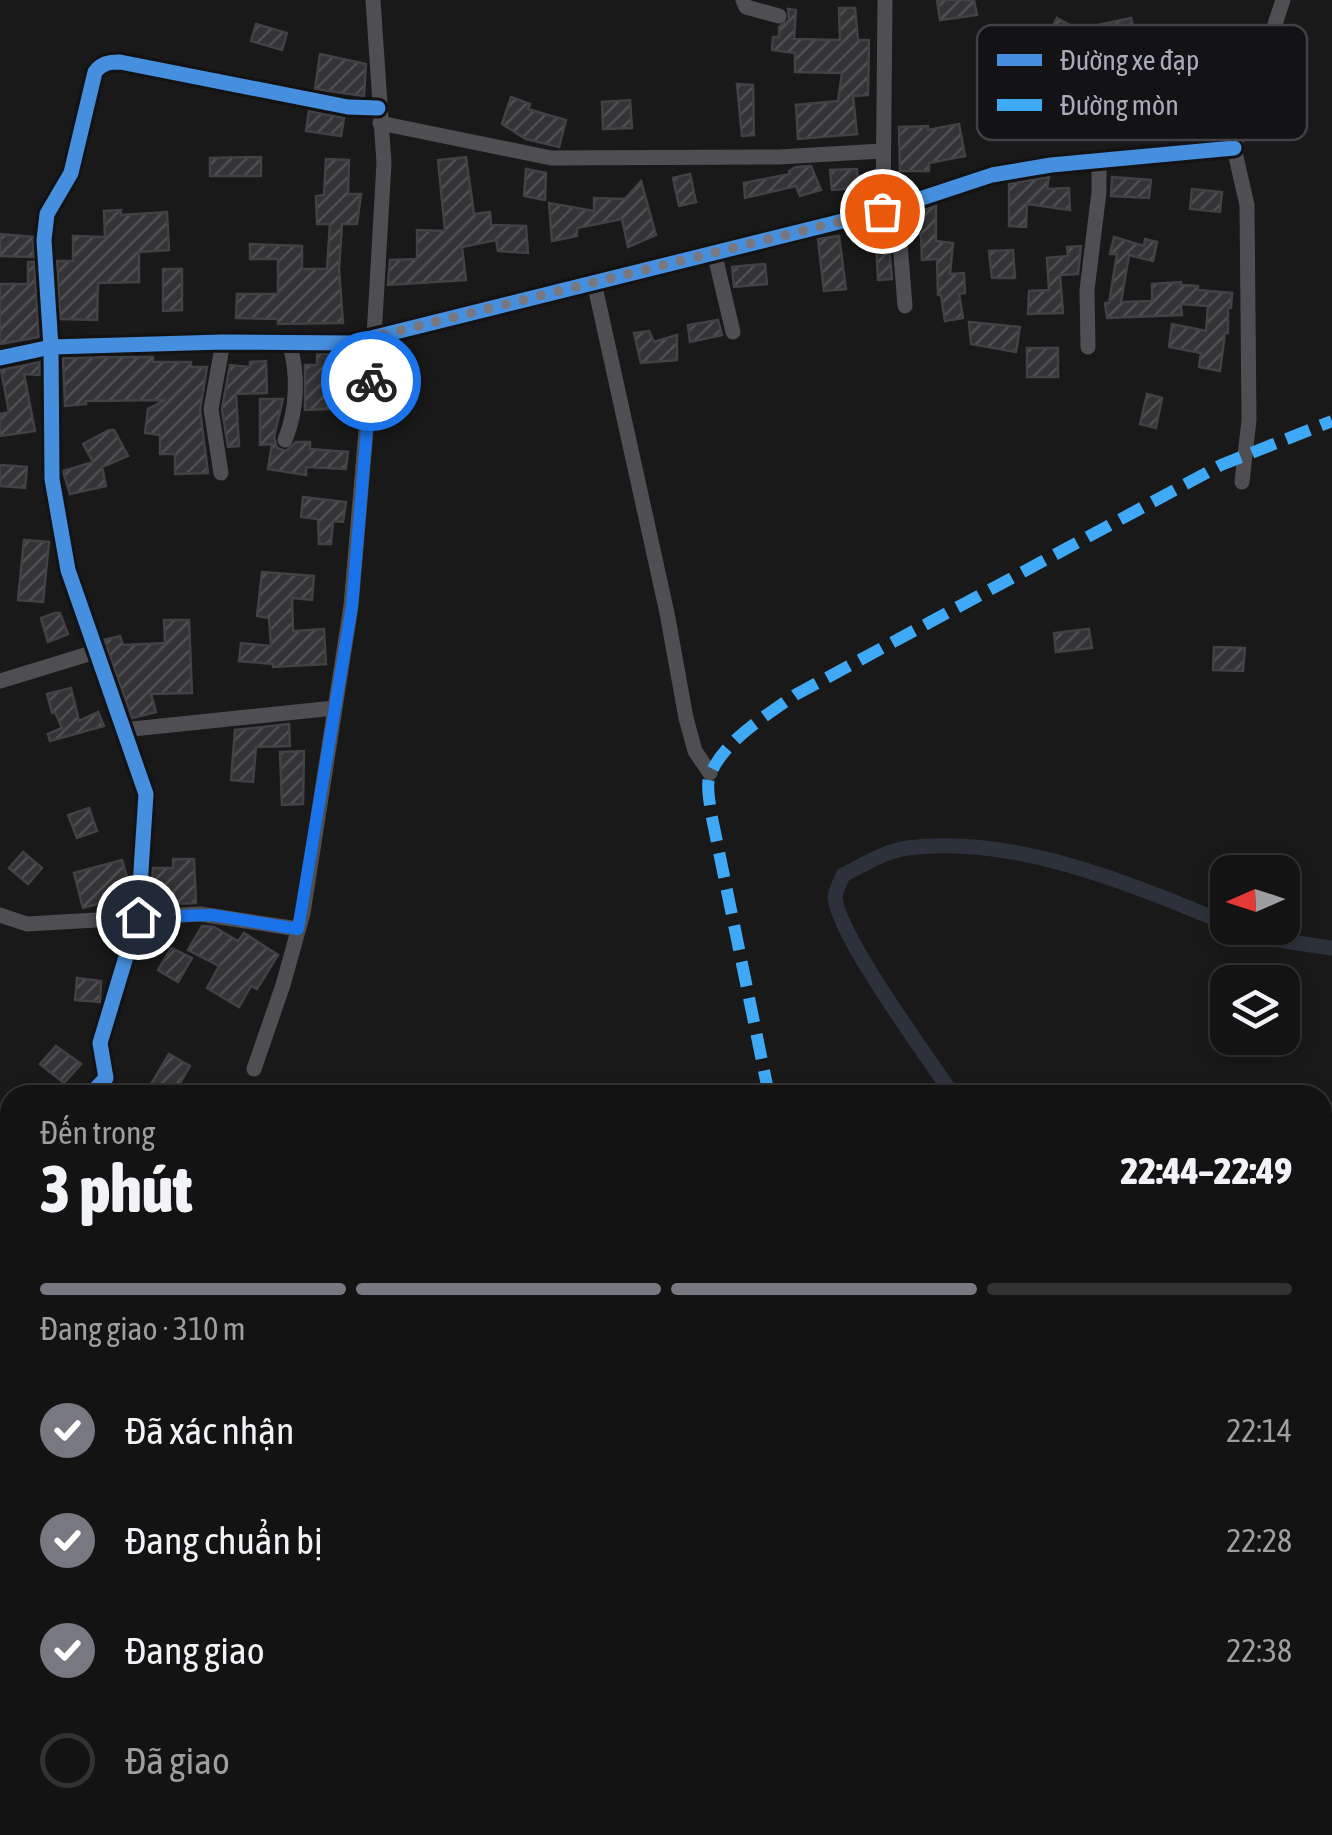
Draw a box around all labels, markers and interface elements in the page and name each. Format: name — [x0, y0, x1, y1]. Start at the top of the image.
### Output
legend — [977, 25, 1307, 140]
text: Đường xe đạp — [1060, 44, 1199, 76]
text: Đường mòn — [1060, 89, 1179, 121]
pin — [840, 169, 925, 254]
icon: bag — [855, 184, 910, 239]
courier — [321, 331, 421, 431]
icon: bike — [344, 354, 399, 409]
north arrow — [1210, 855, 1300, 945]
map controls — [1210, 855, 1300, 1055]
pin — [96, 875, 181, 960]
icon: home — [111, 890, 166, 945]
button: layers — [1210, 965, 1300, 1055]
text: Đến trong — [40, 1114, 155, 1151]
text: 22:44–22:49 — [1120, 1149, 1292, 1192]
text: 3 phút — [40, 1151, 192, 1226]
text: Đang giao · 310 m — [40, 1310, 246, 1347]
icon: check — [40, 1403, 95, 1458]
text: Đã xác nhận — [125, 1409, 294, 1452]
text: 22:14 — [1226, 1412, 1292, 1449]
icon: check — [40, 1513, 95, 1568]
text: Đang chuẩn bị — [125, 1519, 323, 1562]
text: 22:28 — [1226, 1522, 1292, 1559]
icon: check — [40, 1623, 95, 1678]
text: Đang giao — [125, 1629, 265, 1672]
text: 22:38 — [1226, 1632, 1292, 1669]
text: Đã giao — [125, 1739, 230, 1782]

